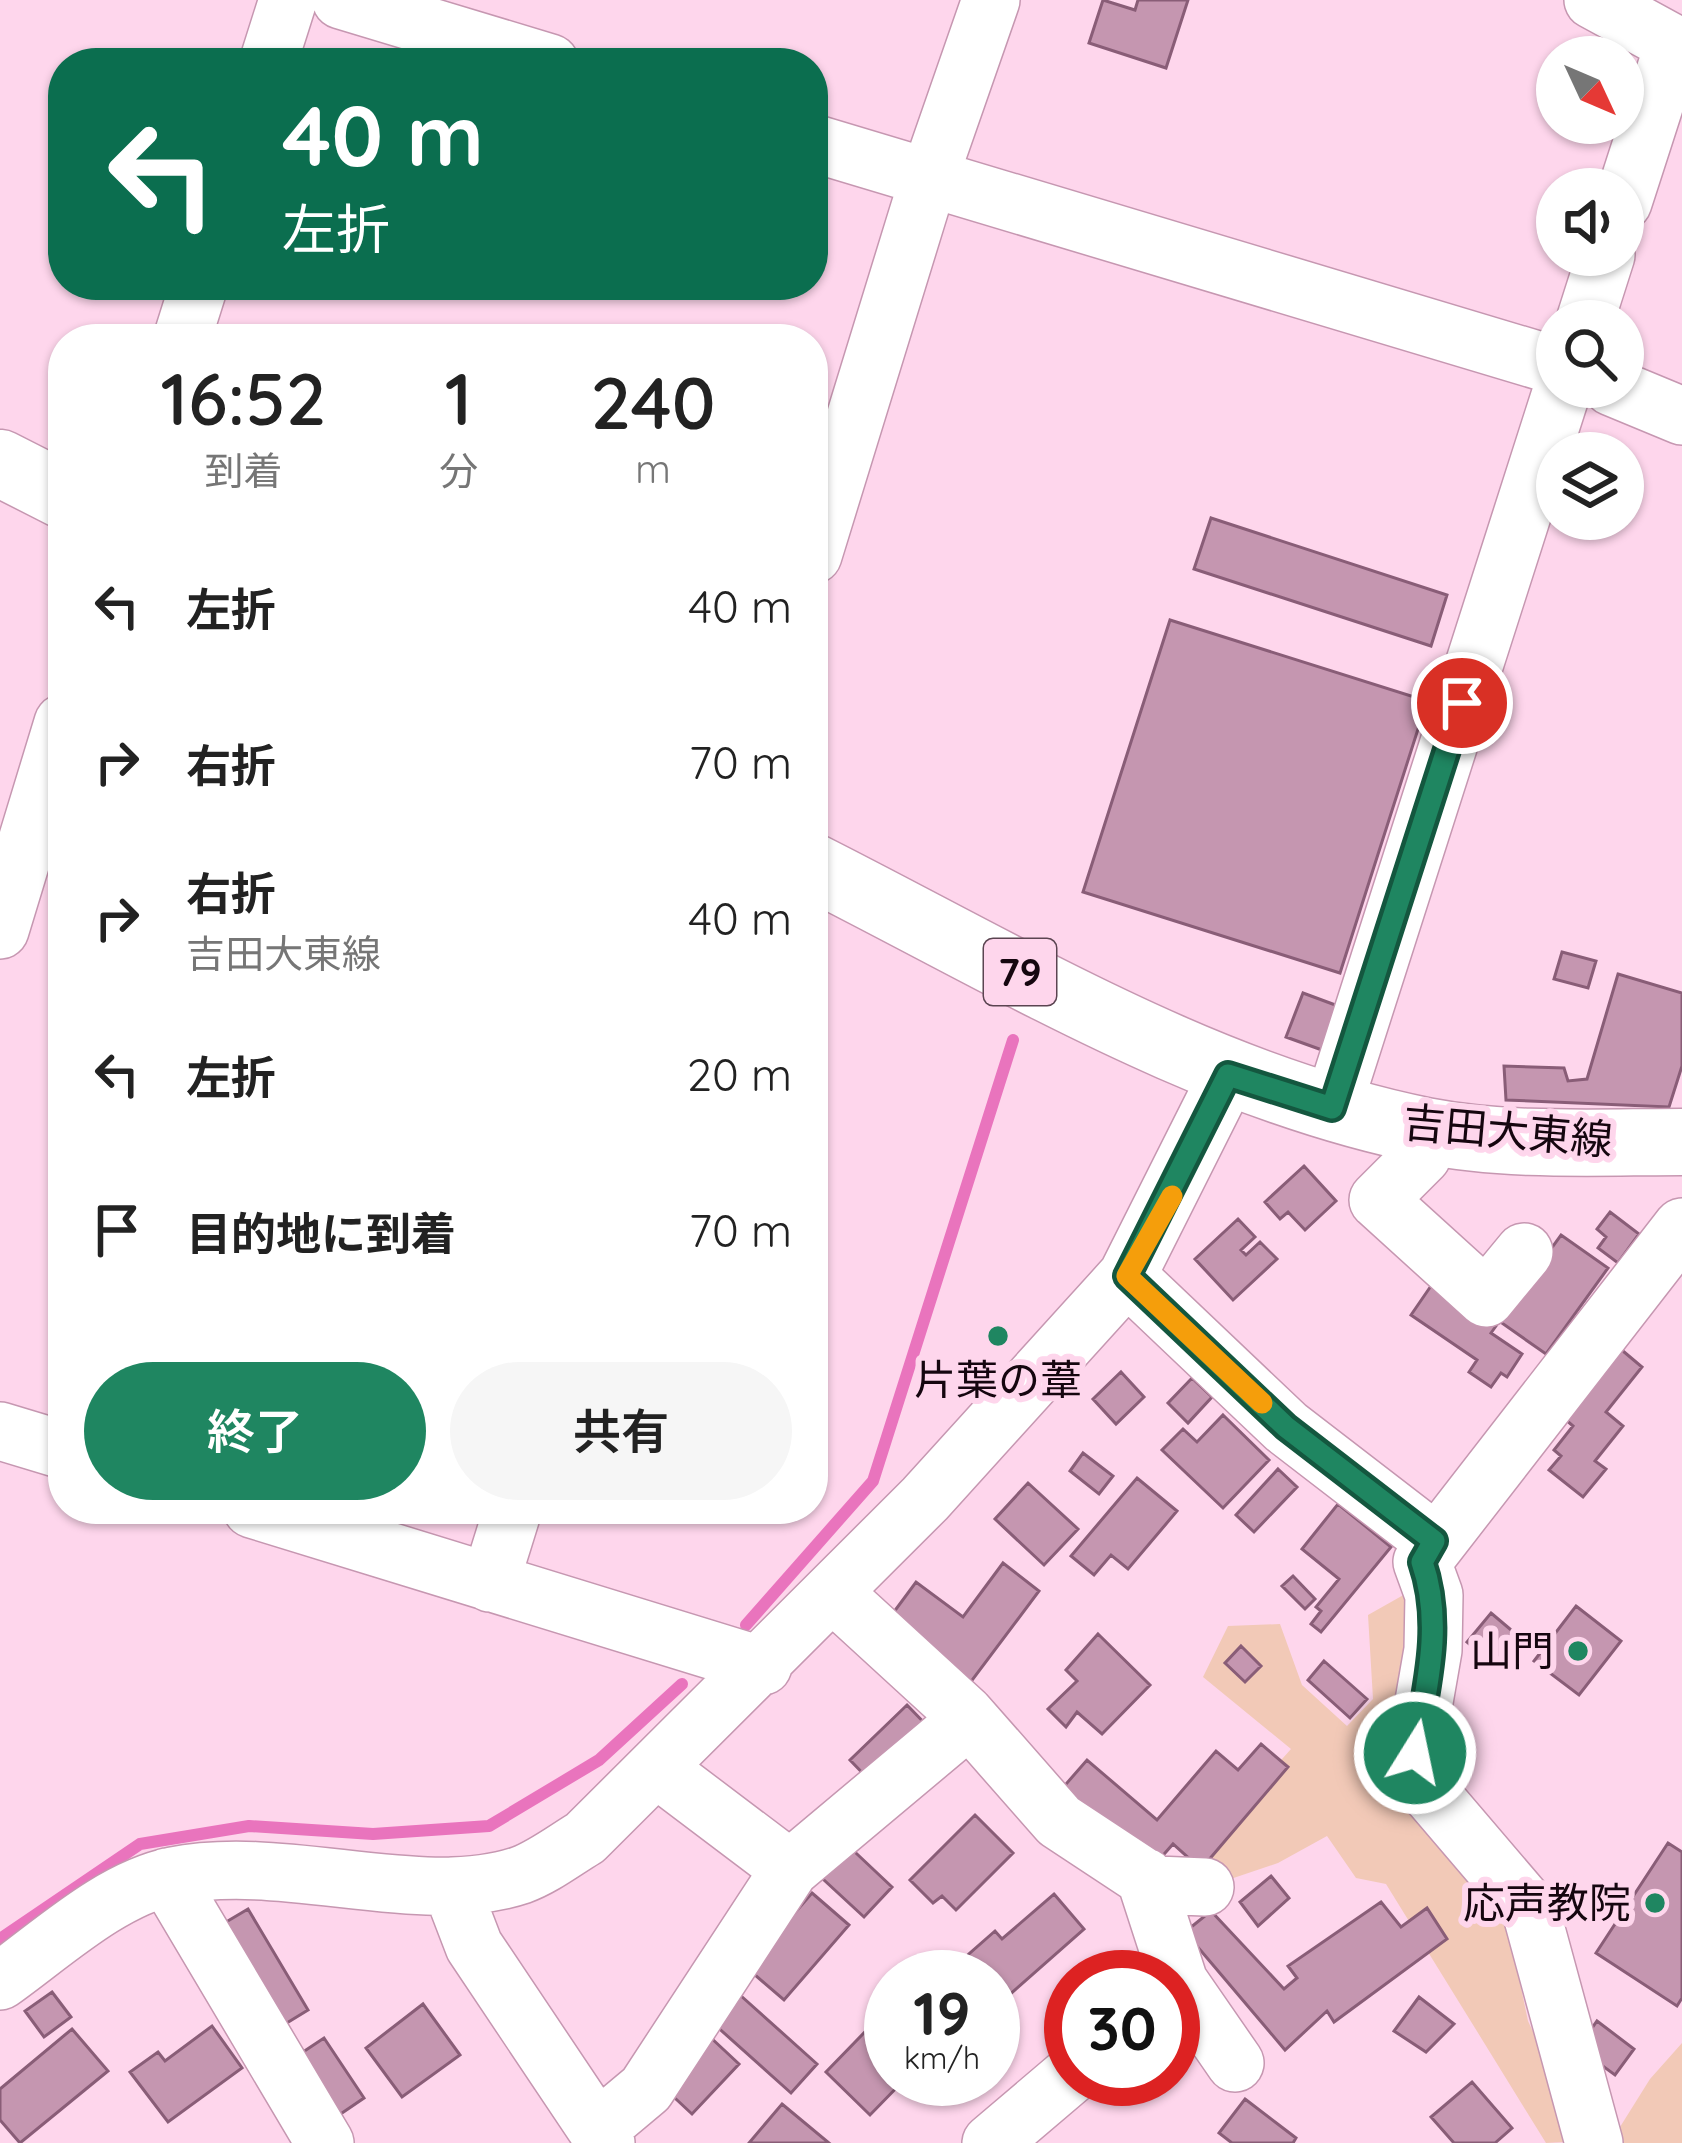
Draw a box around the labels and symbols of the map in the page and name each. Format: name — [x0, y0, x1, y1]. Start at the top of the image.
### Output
north arrow — [1536, 36, 1644, 144]
pin — [1411, 652, 1513, 754]
road number: 79 — [984, 939, 1056, 1005]
street label: 吉田大東線 — [1401, 1095, 1615, 1166]
marker: 片葉の葦 — [985, 1323, 1011, 1349]
place label: 片葉の葦 — [914, 1353, 1082, 1406]
place label: 山門 — [1470, 1624, 1554, 1677]
marker: 山門 — [1565, 1638, 1591, 1664]
position arrow — [1352, 1690, 1478, 1816]
place label: 応声教院 — [1463, 1876, 1631, 1929]
marker: 応声教院 — [1642, 1890, 1668, 1916]
speed limit sign: 30 — [1044, 1950, 1200, 2106]

